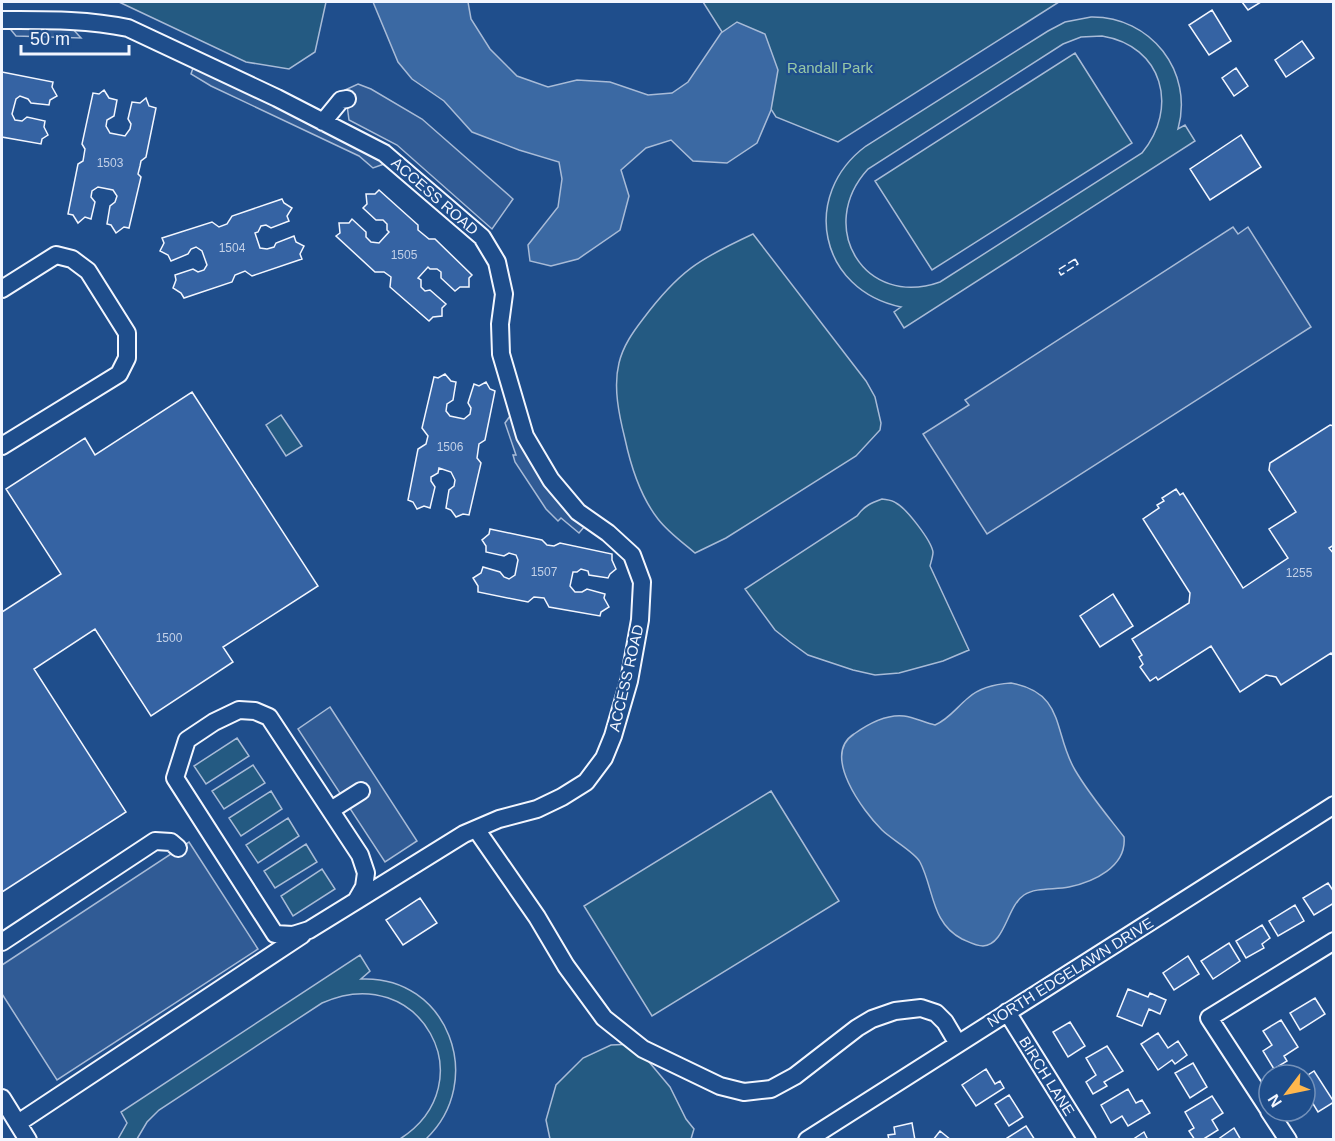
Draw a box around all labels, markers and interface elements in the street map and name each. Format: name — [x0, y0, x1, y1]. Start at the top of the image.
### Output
scale bar — [21, 18, 129, 56]
text: 50 m — [30, 29, 70, 49]
park label: Randall Park — [787, 59, 873, 76]
street label: ACCESS ROAD — [388, 154, 482, 238]
house number: 1503 — [97, 156, 124, 170]
house number: 1504 — [219, 241, 246, 255]
house number: 1505 — [391, 248, 418, 262]
house number: 1506 — [437, 440, 464, 454]
house number: 1507 — [531, 565, 558, 579]
house number: 1255 — [1286, 566, 1313, 580]
street label: ACCESS ROAD — [605, 623, 647, 733]
house number: 1500 — [156, 631, 183, 645]
street label: NORTH EDGELAWN DRIVE — [984, 914, 1156, 1030]
street label: BIRCH LANE — [1016, 1033, 1078, 1119]
north arrow — [1257, 1063, 1317, 1123]
text: N — [1264, 1091, 1285, 1110]

